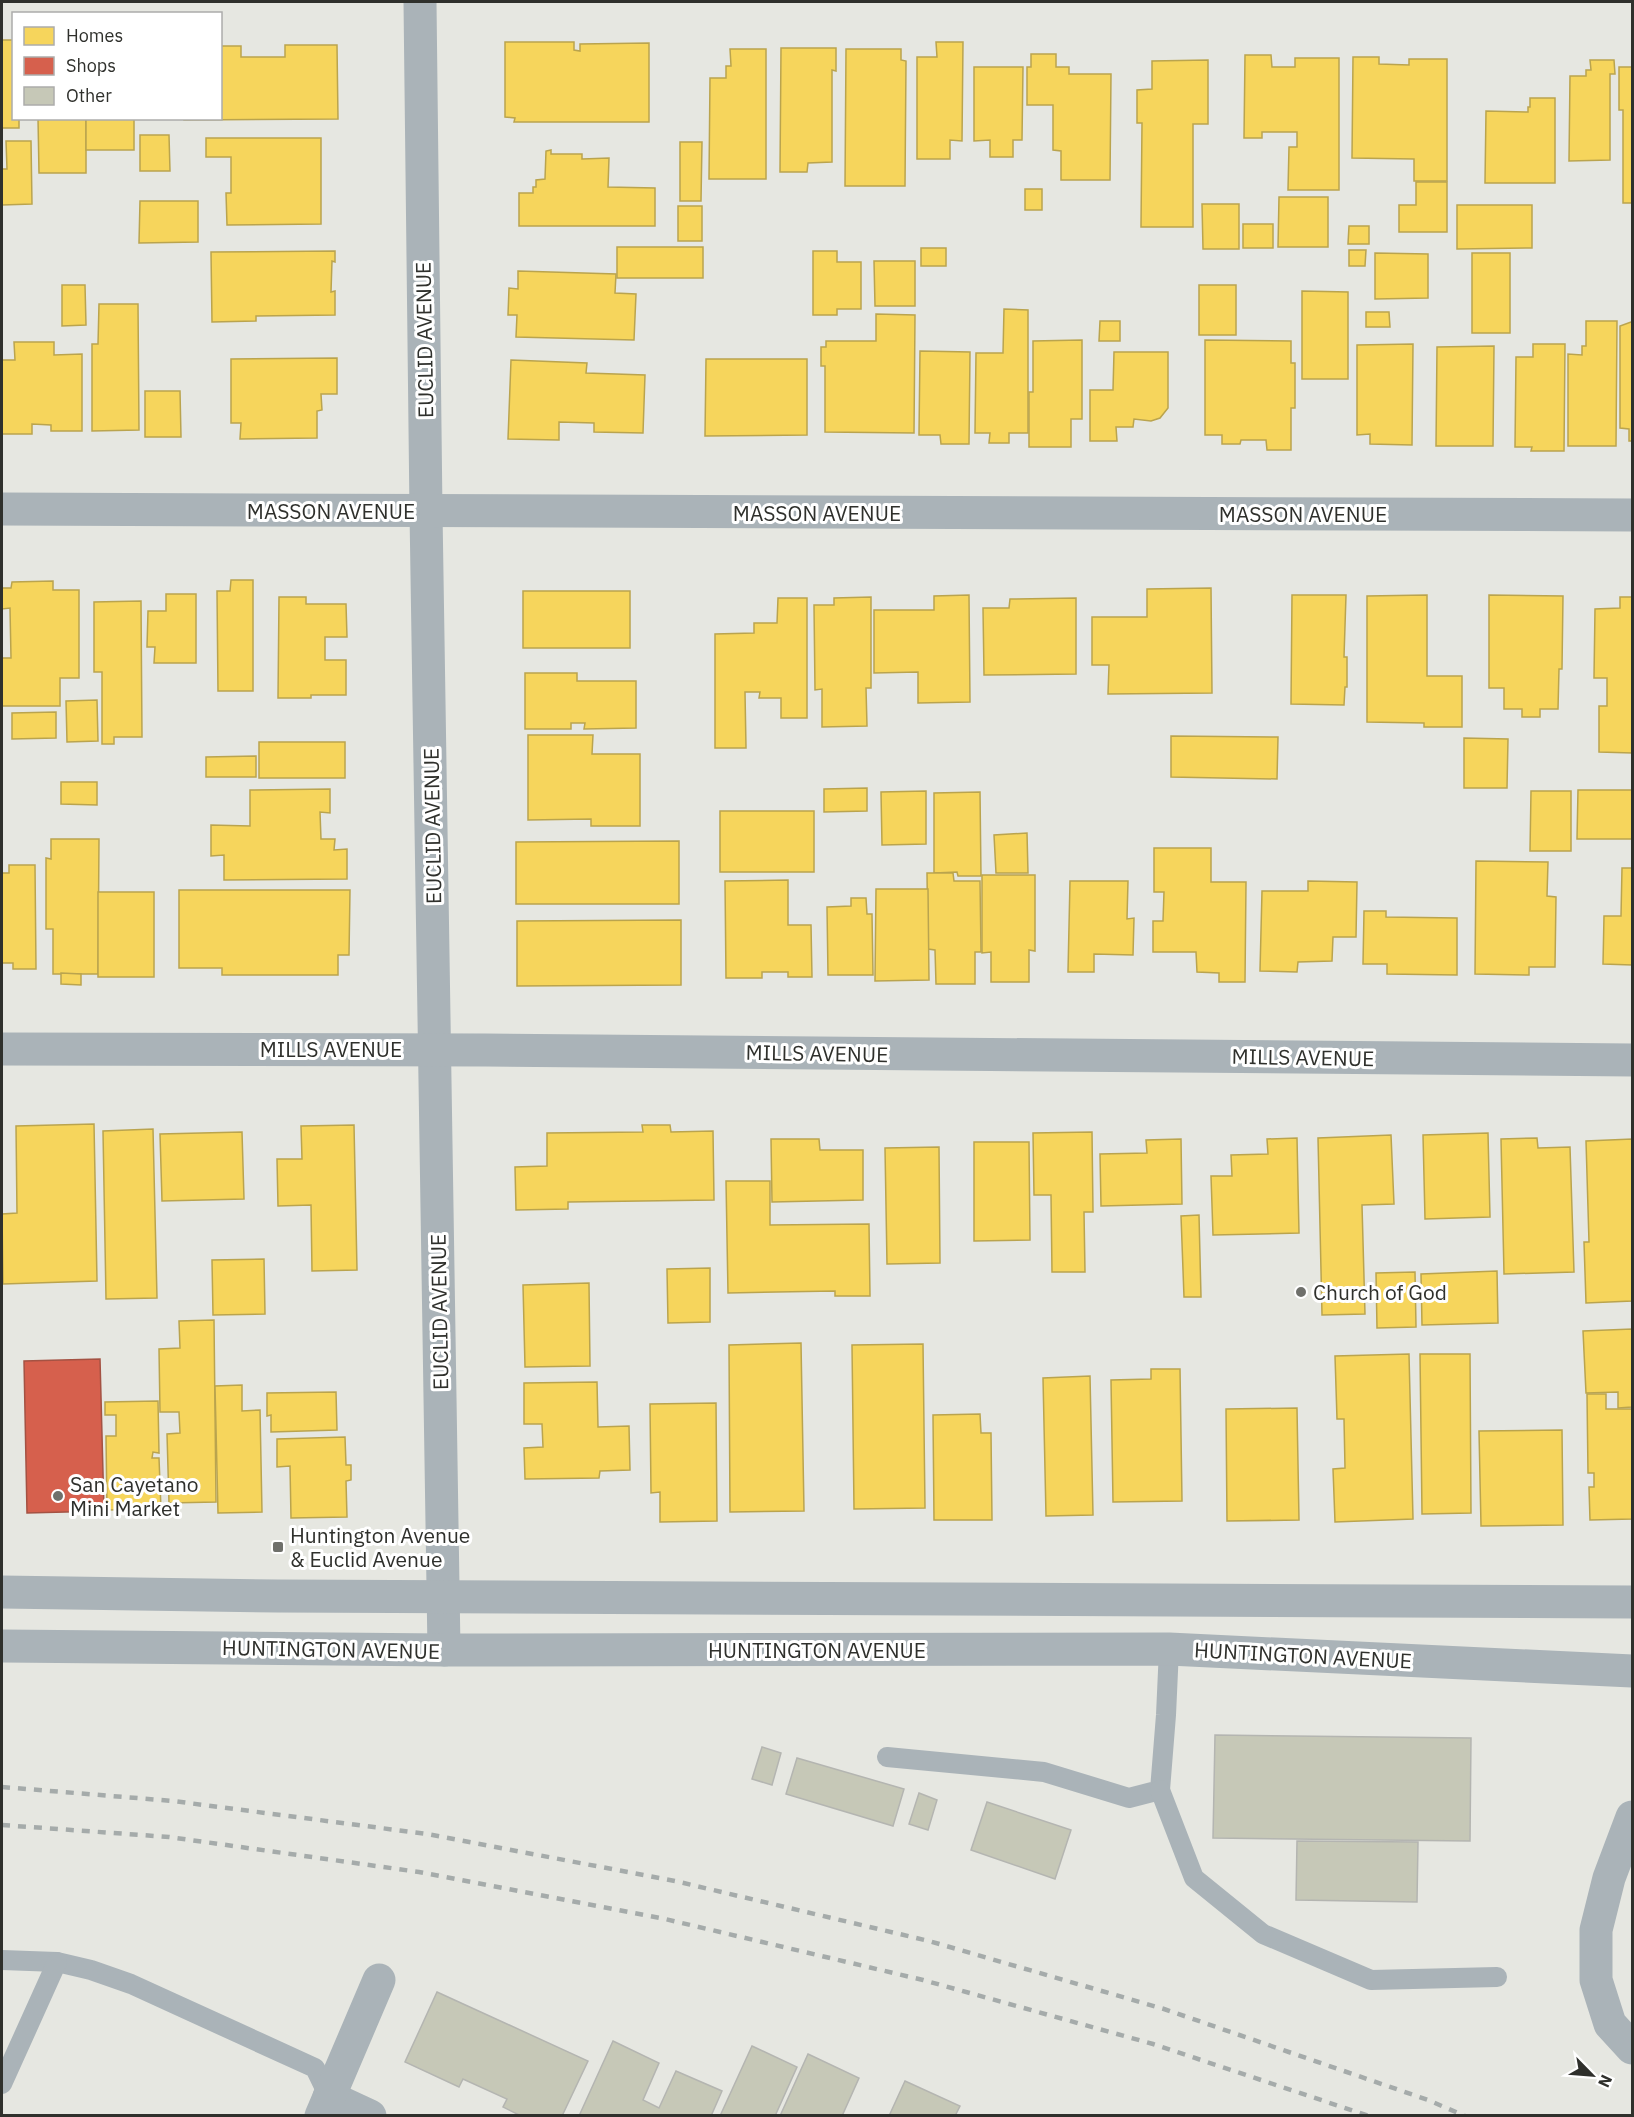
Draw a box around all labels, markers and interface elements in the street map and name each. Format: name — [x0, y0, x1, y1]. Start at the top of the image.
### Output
legend — [12, 12, 222, 120]
text: Homes — [66, 24, 123, 47]
text: Shops — [66, 54, 116, 77]
text: Other — [66, 84, 112, 107]
street label: EUCLID AVENUE — [409, 262, 439, 418]
street label: MASSON AVENUE — [247, 497, 415, 525]
street label: MASSON AVENUE — [733, 499, 901, 527]
street label: MASSON AVENUE — [1219, 500, 1387, 528]
street label: EUCLID AVENUE — [417, 748, 447, 904]
street label: MILLS AVENUE — [260, 1035, 402, 1063]
street label: MILLS AVENUE — [745, 1038, 889, 1068]
street label: MILLS AVENUE — [1231, 1042, 1375, 1072]
street label: EUCLID AVENUE — [424, 1234, 454, 1390]
place label: Church of God — [1313, 1278, 1447, 1306]
marker: Church of God — [1294, 1285, 1308, 1299]
place label: San Cayetano Mini Market — [70, 1470, 199, 1522]
marker: San Cayetano Mini Market — [51, 1489, 65, 1503]
place label: Huntington Avenue & Euclid Avenue — [290, 1521, 470, 1573]
marker: Huntington Avenue & Euclid Avenue — [271, 1540, 285, 1554]
street label: HUNTINGTON AVENUE — [222, 1633, 440, 1665]
street label: HUNTINGTON AVENUE — [1193, 1635, 1413, 1675]
street label: HUNTINGTON AVENUE — [708, 1636, 926, 1664]
north arrow — [1562, 2045, 1622, 2105]
text: N — [1594, 2072, 1617, 2091]

